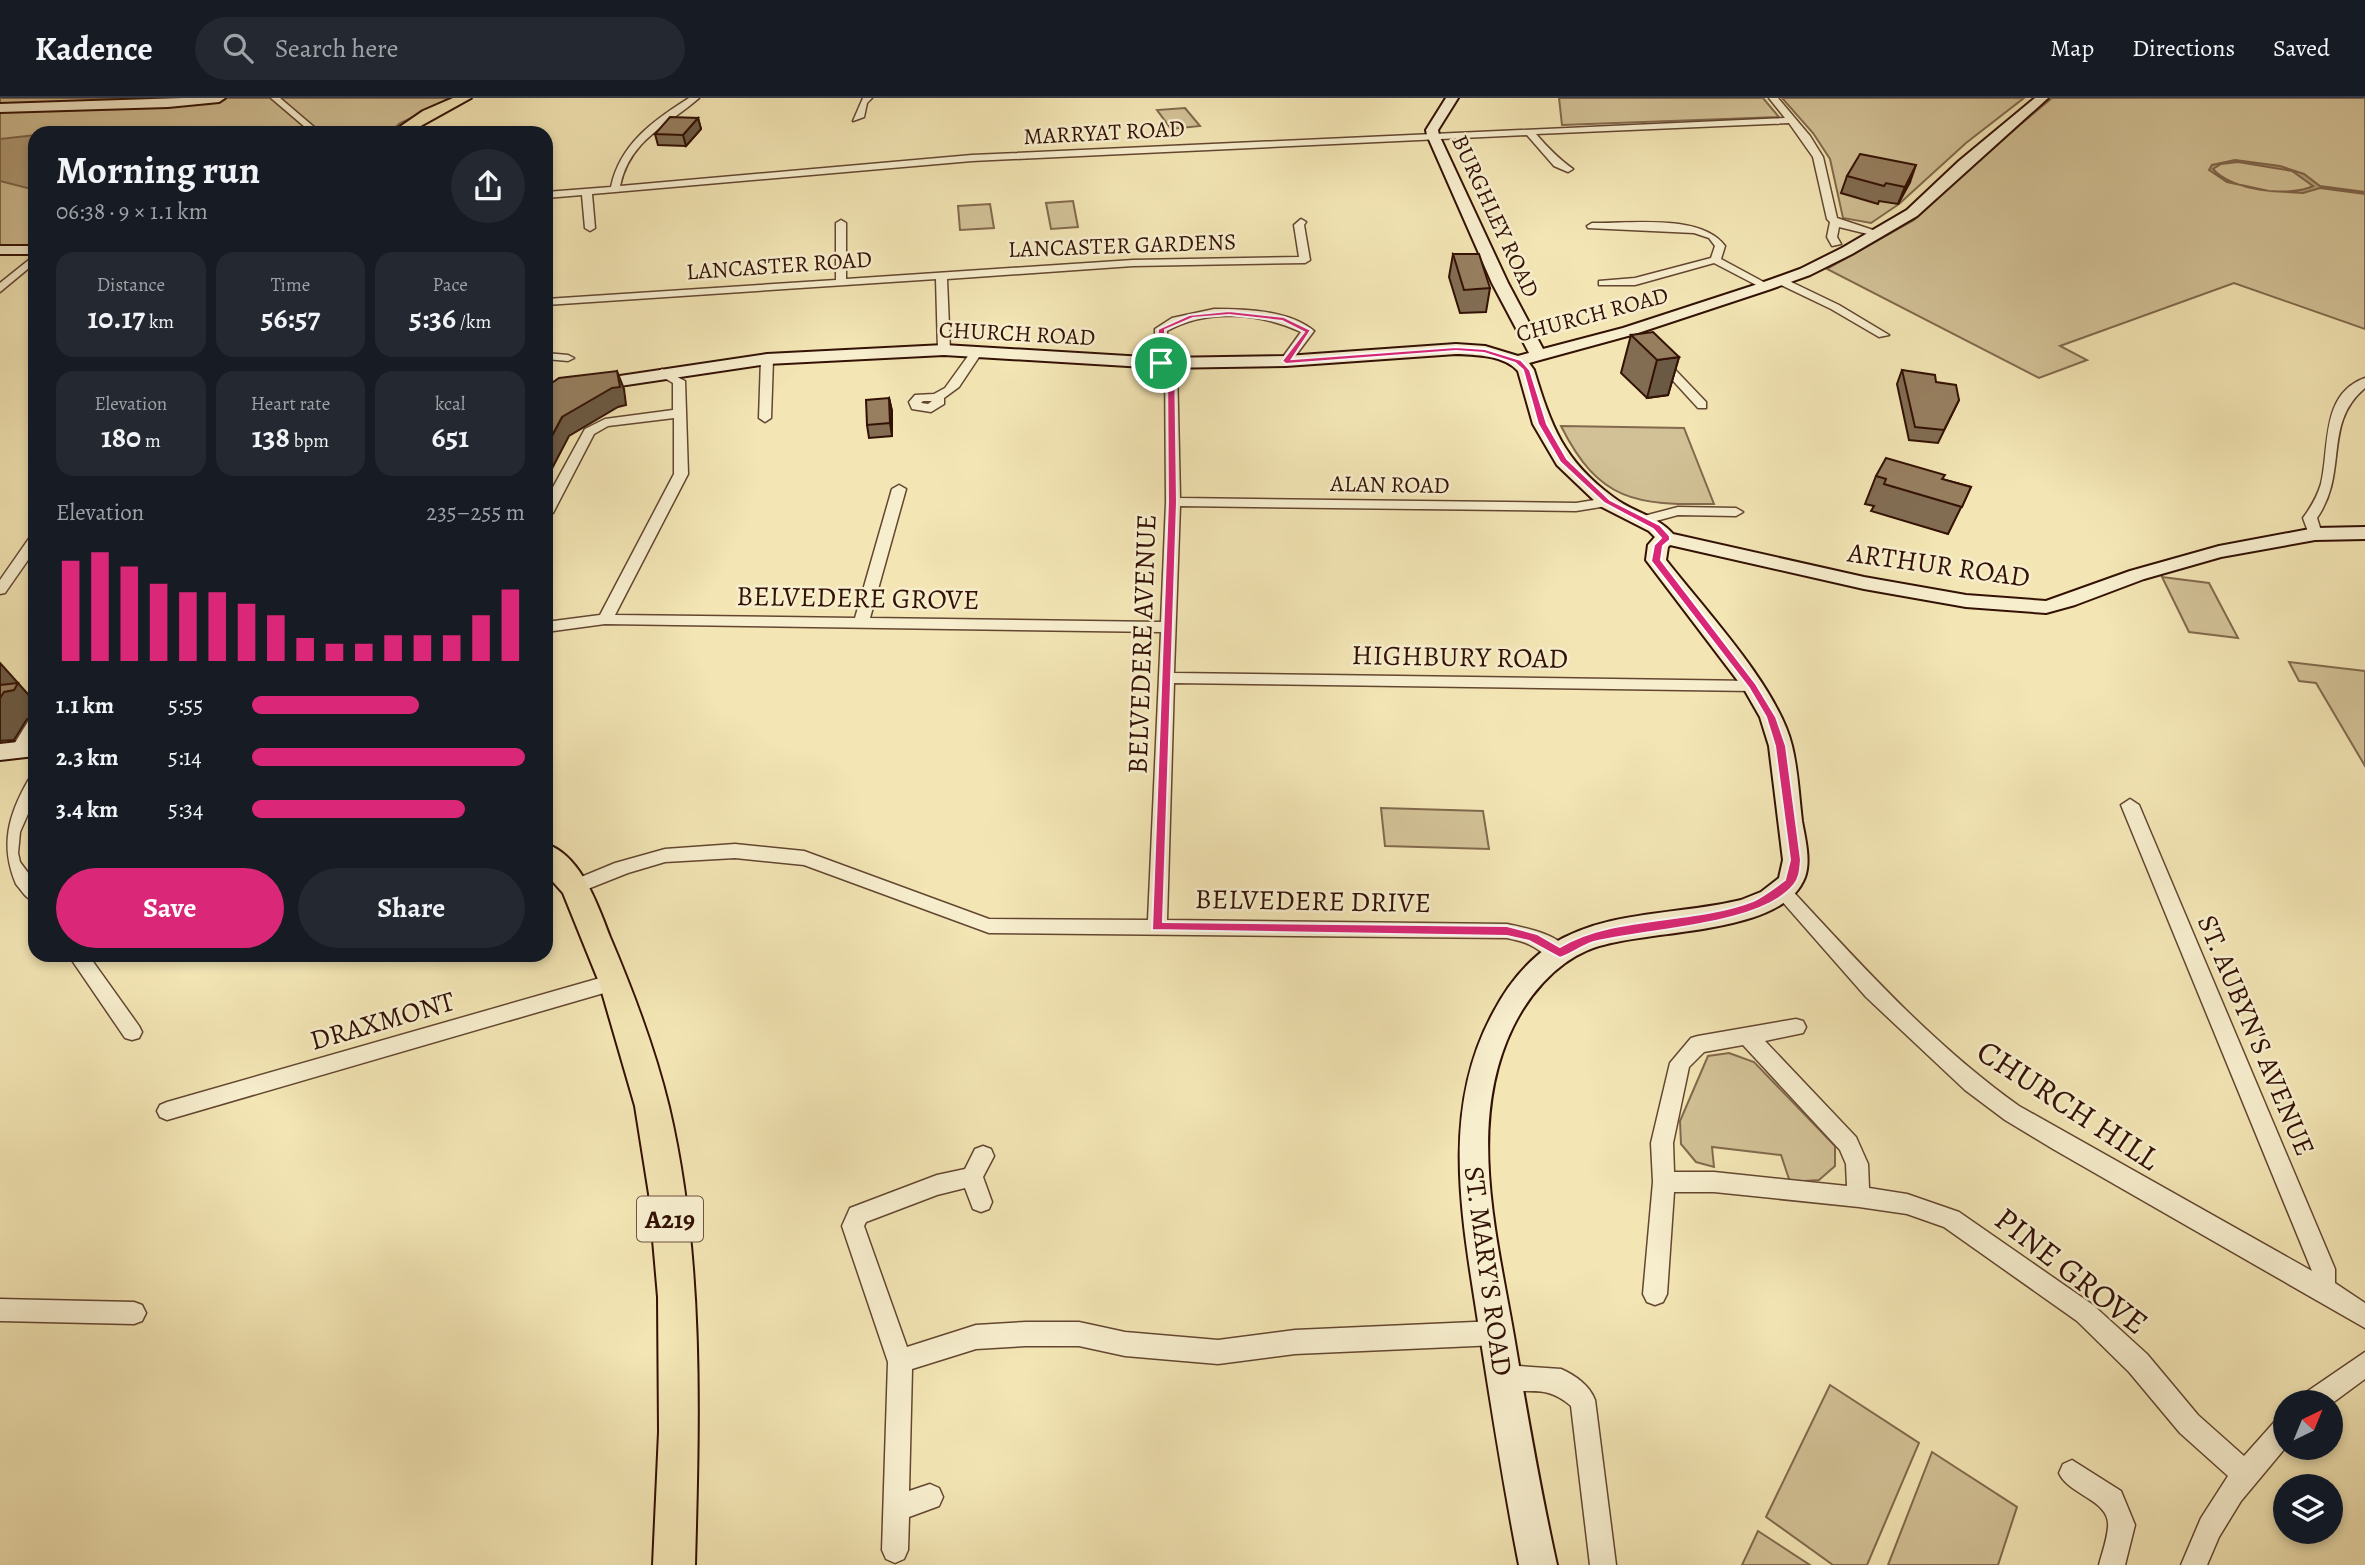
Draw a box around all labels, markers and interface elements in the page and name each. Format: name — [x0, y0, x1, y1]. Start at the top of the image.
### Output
search box — [195, 17, 685, 80]
text: Kadence — [35, 26, 153, 71]
icon: search — [219, 29, 257, 67]
text: Search here — [275, 31, 398, 66]
text: Map — [2050, 32, 2094, 64]
text: Directions — [2132, 32, 2235, 64]
text: Saved — [2273, 32, 2330, 64]
street label: MARRYAT ROAD — [1023, 113, 1186, 152]
street label: BURGHLEY ROAD — [1444, 130, 1547, 303]
text: Morning run — [56, 144, 260, 196]
button: share — [451, 149, 525, 223]
text: 06:38 · 9 × 1.1 km — [56, 196, 208, 227]
street label: LANCASTER GARDENS — [1007, 226, 1237, 265]
street label: LANCASTER ROAD — [685, 244, 873, 287]
text: Distance — [97, 272, 165, 298]
text: Time — [271, 272, 310, 298]
text: Pace — [433, 272, 468, 298]
street label: CHURCH ROAD — [1512, 279, 1672, 350]
text: 10.17 — [88, 298, 145, 338]
text: 56:57 — [261, 298, 320, 338]
text: 5:36 — [409, 298, 456, 338]
text: km — [145, 309, 174, 335]
text: /km — [456, 309, 491, 335]
street label: CHURCH ROAD — [938, 314, 1096, 353]
pin — [1131, 333, 1191, 393]
icon: arrive — [1142, 344, 1180, 382]
text: Elevation — [94, 391, 167, 417]
text: Heart rate — [251, 391, 330, 417]
text: kcal — [435, 391, 465, 417]
text: 180 — [101, 417, 141, 457]
text: 138 — [252, 417, 290, 457]
text: 651 — [431, 417, 469, 457]
text: m — [141, 428, 161, 454]
text: bpm — [290, 428, 329, 454]
street label: ALAN ROAD — [1329, 468, 1450, 501]
text: Elevation — [56, 497, 144, 528]
text: 235–255 m — [426, 497, 525, 528]
street label: BELVEDERE AVENUE — [1118, 513, 1166, 775]
street label: ARTHUR ROAD — [1844, 533, 2032, 597]
street label: BELVEDERE GROVE — [736, 577, 980, 619]
street label: HIGHBURY ROAD — [1351, 636, 1569, 678]
text: 1.1 km — [56, 690, 114, 721]
text: 5:55 — [168, 690, 203, 721]
text: 2.3 km — [56, 742, 119, 773]
text: 5:14 — [168, 742, 202, 773]
text: 3.4 km — [56, 794, 118, 825]
text: 5:34 — [168, 794, 203, 825]
button: Save — [56, 868, 284, 948]
button: Share — [298, 868, 525, 948]
street label: BELVEDERE DRIVE — [1195, 880, 1431, 922]
street label: ST. AUBYN'S AVENUE — [2188, 909, 2324, 1162]
street label: DRAXMONT — [306, 982, 459, 1060]
street label: CHURCH HILL — [1969, 1028, 2169, 1180]
street label: ST. MARY'S ROAD — [1454, 1164, 1522, 1379]
road number: A219 — [637, 1196, 703, 1242]
street label: PINE GROVE — [1986, 1196, 2158, 1345]
north arrow — [2273, 1390, 2343, 1460]
map controls — [2273, 1390, 2343, 1544]
button: layers — [2273, 1474, 2343, 1544]

